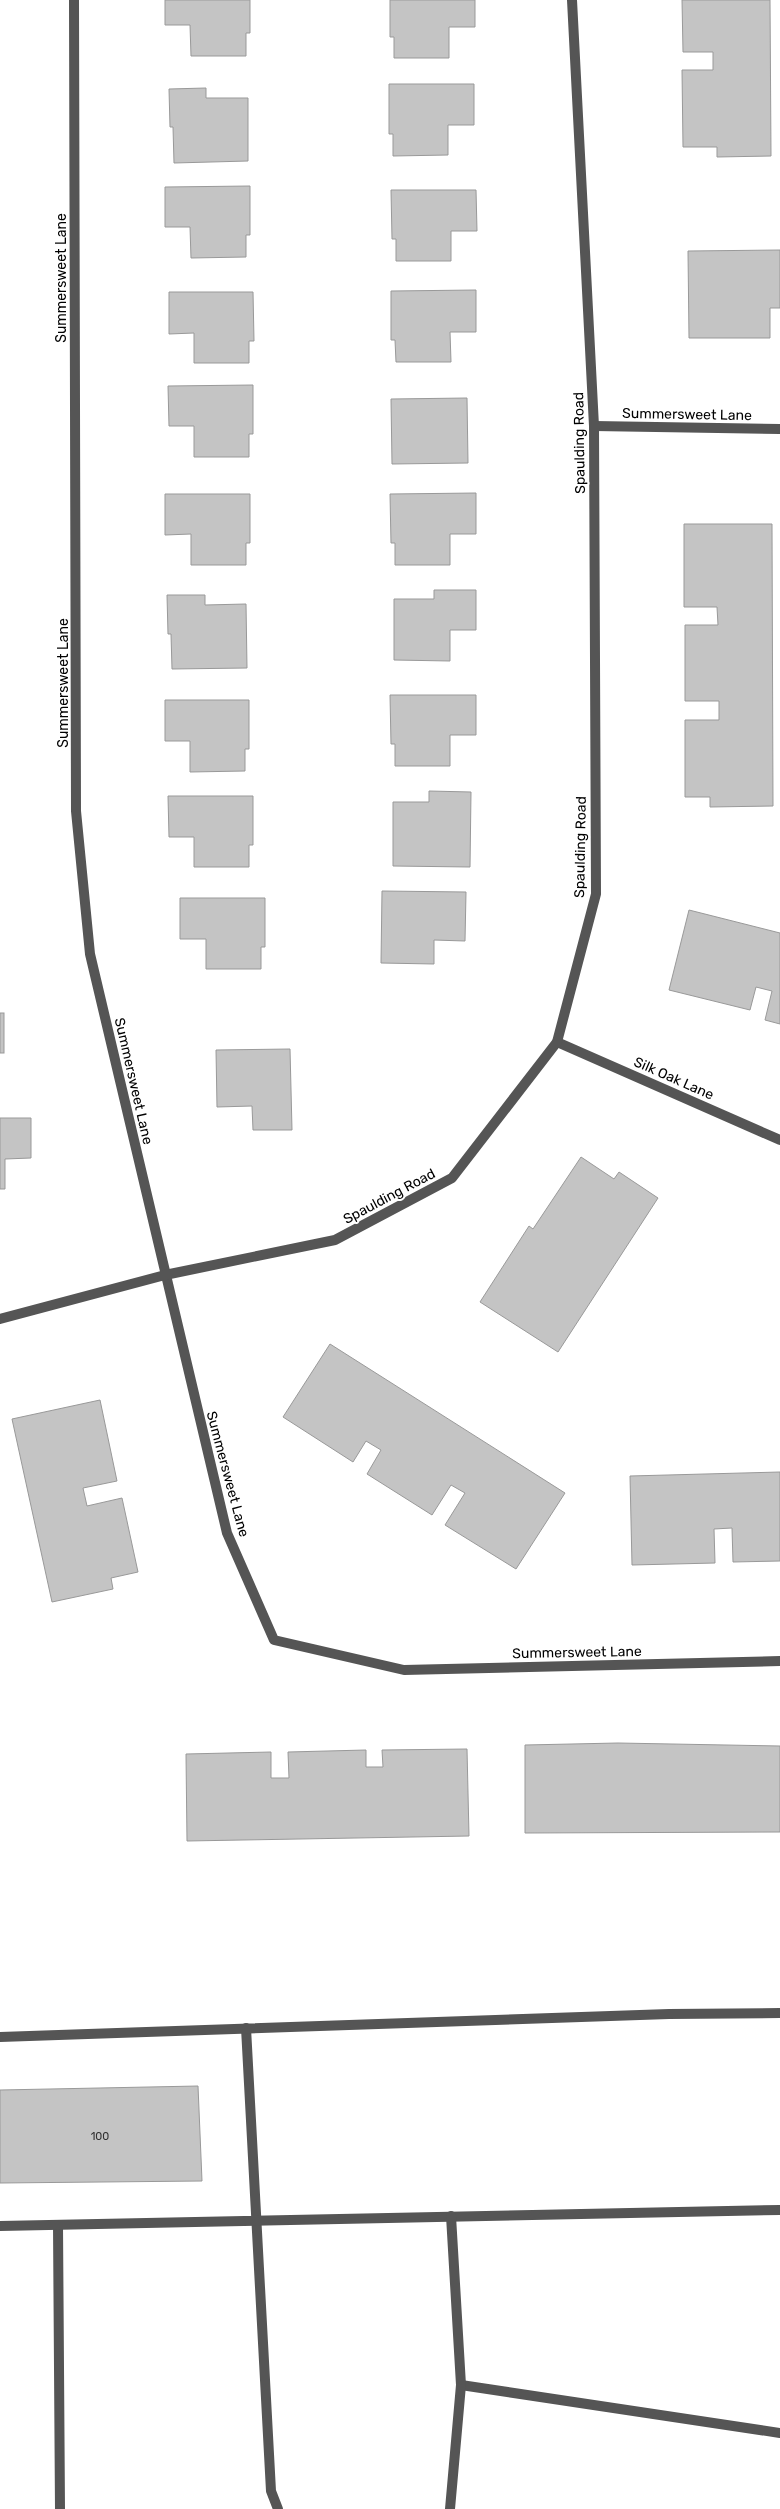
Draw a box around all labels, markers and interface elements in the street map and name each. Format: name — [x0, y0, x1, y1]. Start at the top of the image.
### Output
street label: Summersweet Lane — [53, 213, 70, 343]
street label: Spaulding Road — [570, 392, 589, 494]
street label: Summersweet Lane — [622, 405, 752, 424]
street label: Summersweet Lane — [55, 618, 72, 748]
street label: Spaulding Road — [571, 796, 590, 898]
street label: Summersweet Lane — [111, 1016, 156, 1146]
street label: Silk Oak Lane — [631, 1053, 717, 1104]
street label: Spaulding Road — [340, 1165, 438, 1228]
street label: Summersweet Lane — [203, 1409, 253, 1539]
street label: Summersweet Lane — [512, 1643, 642, 1662]
house number: 100 — [91, 2130, 109, 2143]

